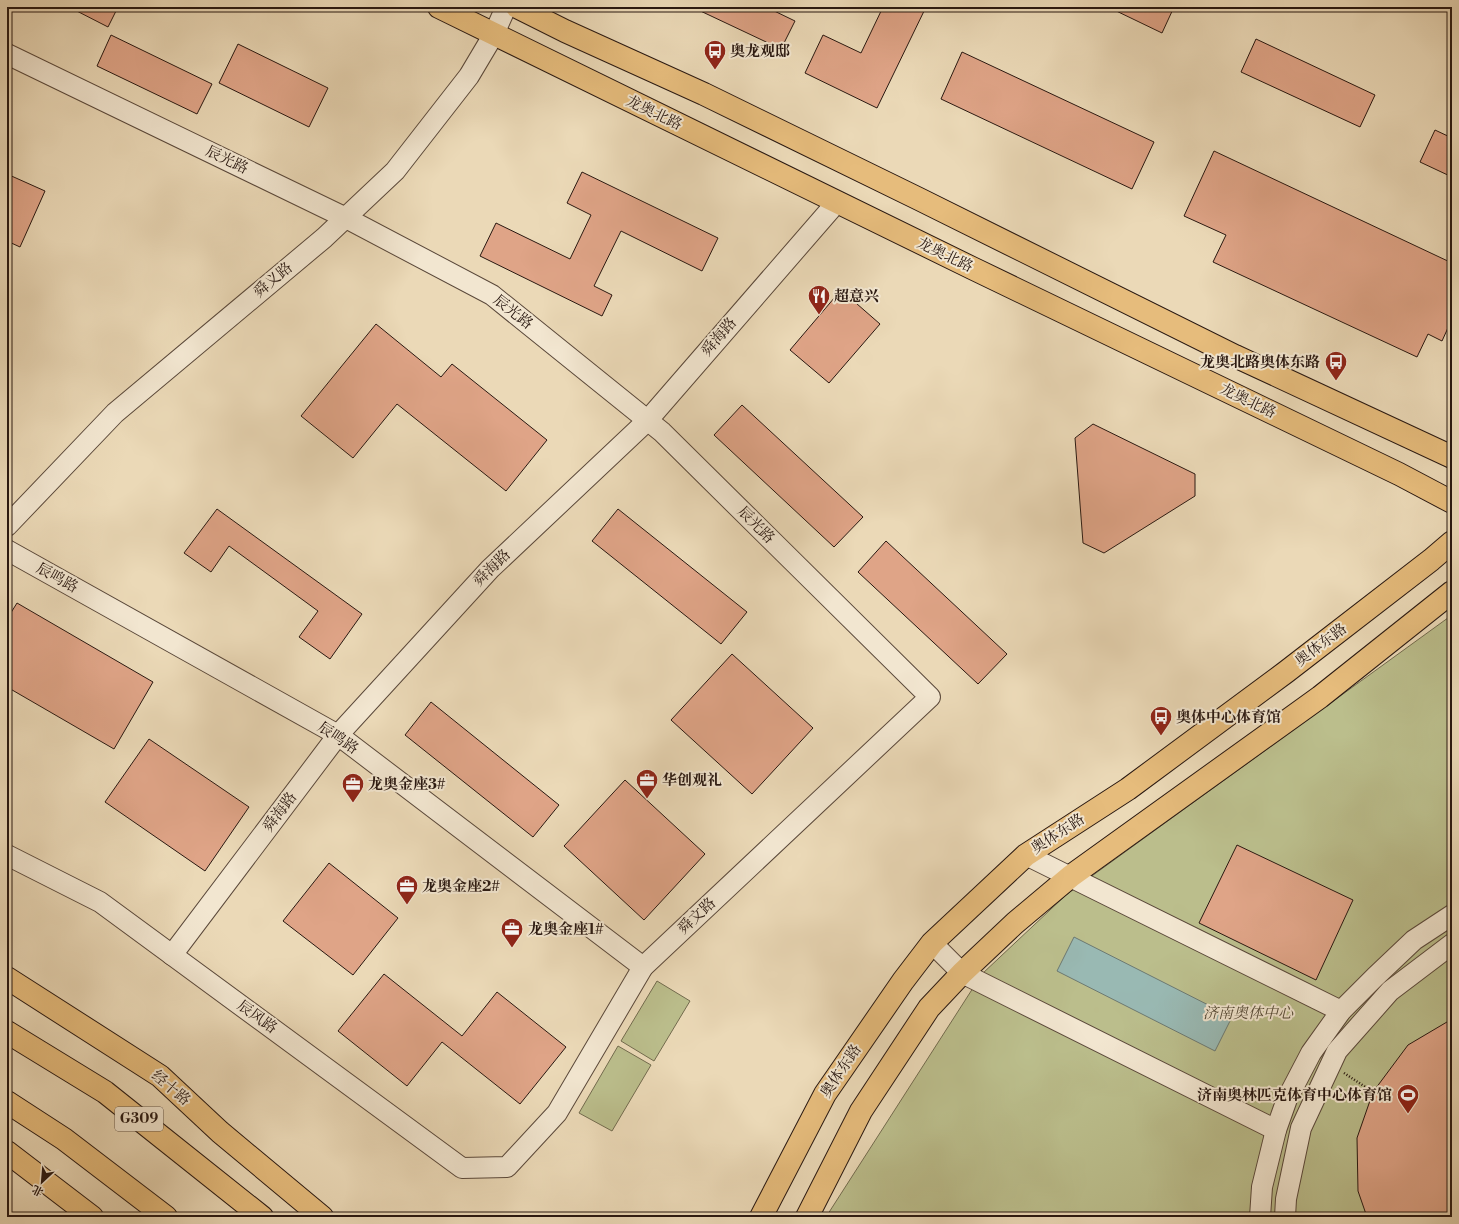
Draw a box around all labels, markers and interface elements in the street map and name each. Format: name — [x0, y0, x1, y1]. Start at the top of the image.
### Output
bus stop icon: 奥龙观邸 — [702, 38, 728, 71]
place label: 奥龙观邸 — [730, 42, 790, 61]
street label: 龙奥北路 — [623, 91, 685, 135]
street label: 辰光路 — [203, 142, 251, 178]
street label: 龙奥北路 — [914, 233, 976, 277]
street label: 舜义路 — [250, 258, 296, 302]
restaurant icon: 超意兴 — [806, 283, 832, 316]
place label: 超意兴 — [834, 287, 879, 306]
street label: 辰光路 — [489, 291, 537, 333]
street label: 舜海路 — [697, 314, 741, 360]
bus stop icon: 龙奥北路奥体东路 — [1323, 349, 1349, 382]
place label: 龙奥北路奥体东路 — [1200, 353, 1320, 372]
street label: 龙奥北路 — [1217, 379, 1279, 423]
street label: 辰光路 — [733, 502, 779, 548]
street label: 舜海路 — [469, 545, 515, 591]
street label: 辰鸣路 — [33, 559, 81, 597]
street label: 奥体东路 — [1291, 619, 1351, 671]
bus stop icon: 奥体中心体育馆 — [1148, 704, 1174, 737]
place label: 奥体中心体育馆 — [1176, 708, 1281, 727]
street label: 辰鸣路 — [314, 718, 362, 758]
office icon: 华创观礼 — [634, 767, 660, 800]
office icon: 龙奥金座3# — [340, 771, 366, 804]
place label: 华创观礼 — [662, 771, 722, 790]
place label: 龙奥金座3# — [368, 775, 446, 794]
street label: 舜海路 — [259, 788, 301, 836]
street label: 奥体东路 — [1028, 810, 1088, 858]
office icon: 龙奥金座2# — [394, 873, 420, 906]
place label: 龙奥金座2# — [422, 877, 500, 896]
street label: 舜文路 — [674, 894, 720, 938]
office icon: 龙奥金座1# — [499, 916, 525, 949]
place label: 龙奥金座1# — [528, 920, 604, 939]
street label: 辰风路 — [233, 996, 281, 1038]
park label: 济南奥体中心 — [1203, 1004, 1294, 1023]
street label: 奥体东路 — [816, 1041, 866, 1101]
street label: 经十路 — [148, 1066, 194, 1110]
sports icon: 济南奥林匹克体育中心体育馆 — [1395, 1082, 1421, 1115]
place label: 济南奥林匹克体育中心体育馆 — [1197, 1086, 1392, 1105]
road number: G309 — [115, 1107, 163, 1131]
north arrow — [22, 1162, 62, 1202]
text: 北 — [30, 1181, 46, 1199]

